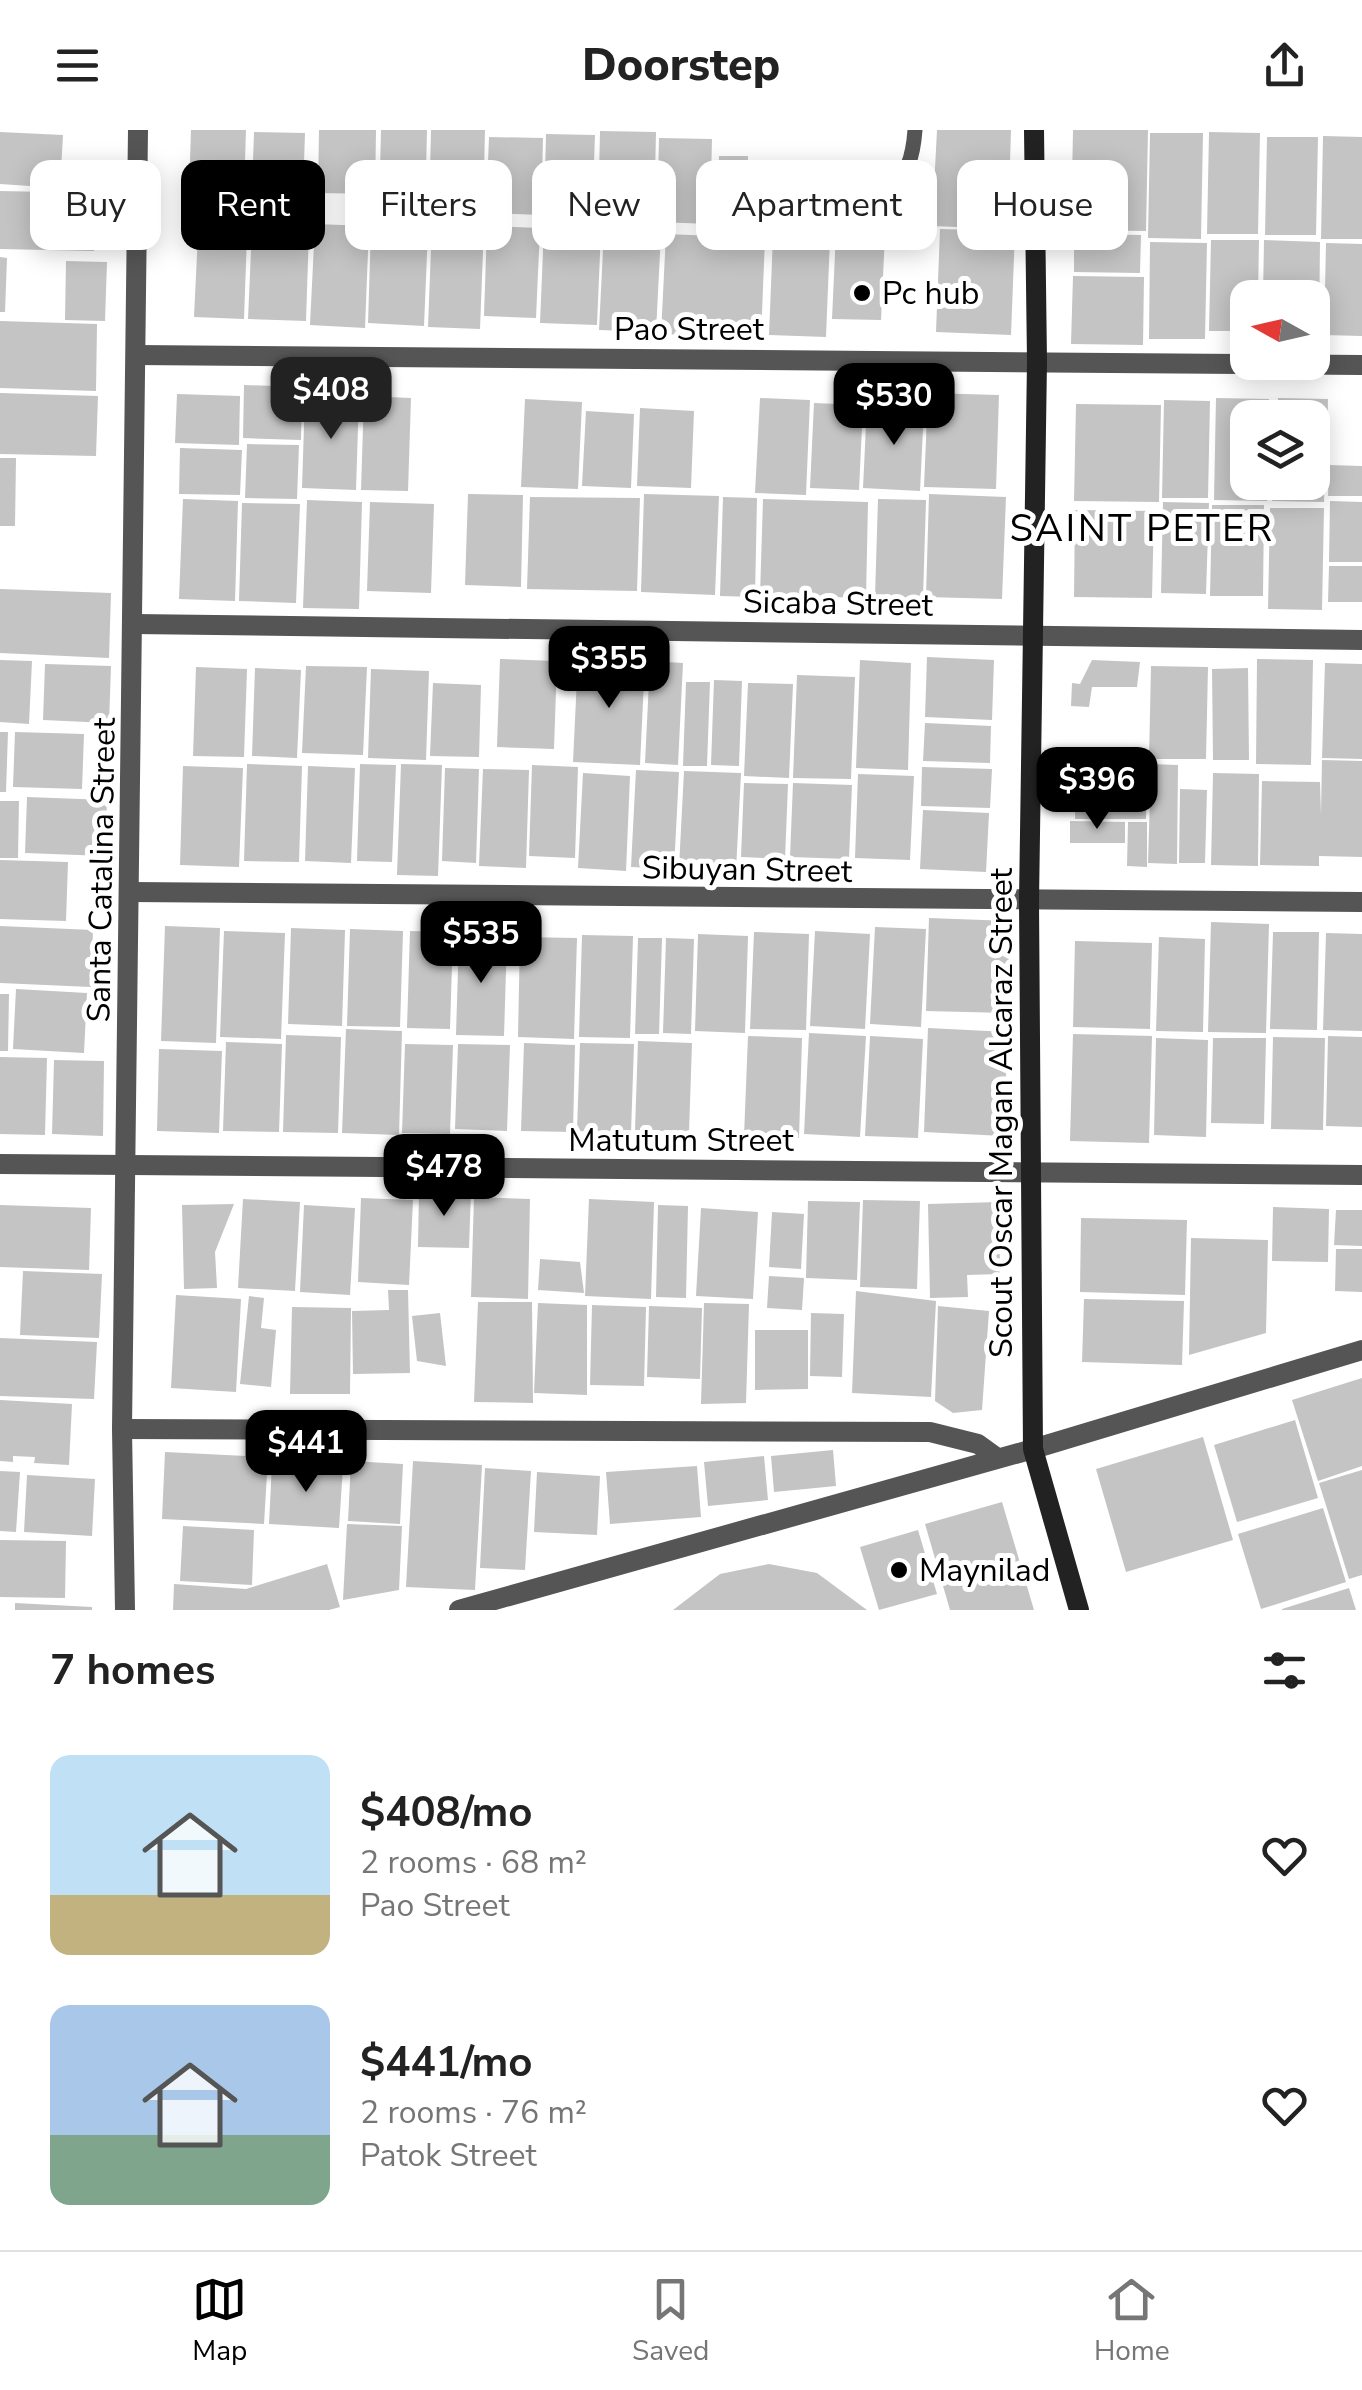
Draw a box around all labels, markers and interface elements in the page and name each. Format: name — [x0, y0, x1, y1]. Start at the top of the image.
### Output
text: Doorstep — [582, 35, 780, 96]
icon: menu — [50, 38, 105, 93]
icon: share — [1257, 38, 1312, 93]
chip: Buy — [30, 160, 161, 250]
chip: Rent — [181, 160, 325, 250]
chip: Filters — [345, 160, 512, 250]
chip: New — [532, 160, 676, 250]
chip: Apartment — [696, 160, 937, 250]
chip: House — [957, 160, 1128, 250]
place label: Pc hub — [882, 272, 979, 315]
north arrow — [1230, 280, 1330, 380]
map controls — [1230, 280, 1330, 500]
marker: Pc hub — [851, 282, 873, 304]
street label: Pao Street — [614, 308, 765, 351]
pin: $408 — [272, 357, 390, 442]
pin: $530 — [835, 363, 953, 448]
text: $408 — [293, 368, 369, 411]
text: $530 — [856, 374, 932, 417]
button: layers — [1230, 400, 1330, 500]
district label: SAINT PETER — [1009, 503, 1275, 554]
street label: Sicaba Street — [743, 580, 934, 627]
pin: $355 — [550, 626, 668, 711]
text: $355 — [571, 637, 647, 680]
street label: Santa Catalina Street — [77, 716, 126, 1023]
pin: $396 — [1038, 747, 1156, 832]
text: $396 — [1059, 758, 1135, 801]
street label: Sibuyan Street — [641, 846, 853, 893]
street label: Scout Oscar Magan Alcaraz Street — [980, 867, 1023, 1358]
pin: $535 — [422, 901, 540, 986]
text: $535 — [443, 912, 519, 955]
street label: Matutum Street — [568, 1119, 795, 1162]
pin: $478 — [385, 1134, 503, 1219]
text: $478 — [406, 1145, 482, 1188]
pin: $441 — [247, 1410, 365, 1495]
text: $441 — [268, 1421, 344, 1464]
place label: Maynilad — [919, 1549, 1050, 1592]
marker: Maynilad — [888, 1559, 910, 1581]
text: 7 homes — [50, 1642, 215, 1699]
icon: filters — [1257, 1643, 1312, 1698]
text: $408/mo — [360, 1784, 532, 1841]
icon: home — [130, 1795, 250, 1915]
icon: heart — [1257, 1828, 1312, 1883]
text: 2 rooms · 68 m² — [360, 1841, 587, 1884]
text: Pao Street — [360, 1884, 510, 1927]
text: $441/mo — [360, 2034, 532, 2091]
icon: home — [130, 2045, 250, 2165]
icon: heart — [1257, 2078, 1312, 2133]
text: 2 rooms · 76 m² — [360, 2091, 587, 2134]
text: Patok Street — [360, 2134, 537, 2177]
tab: Map — [192, 2272, 247, 2370]
tab: Saved — [632, 2272, 709, 2370]
tab: Home — [1094, 2272, 1170, 2370]

